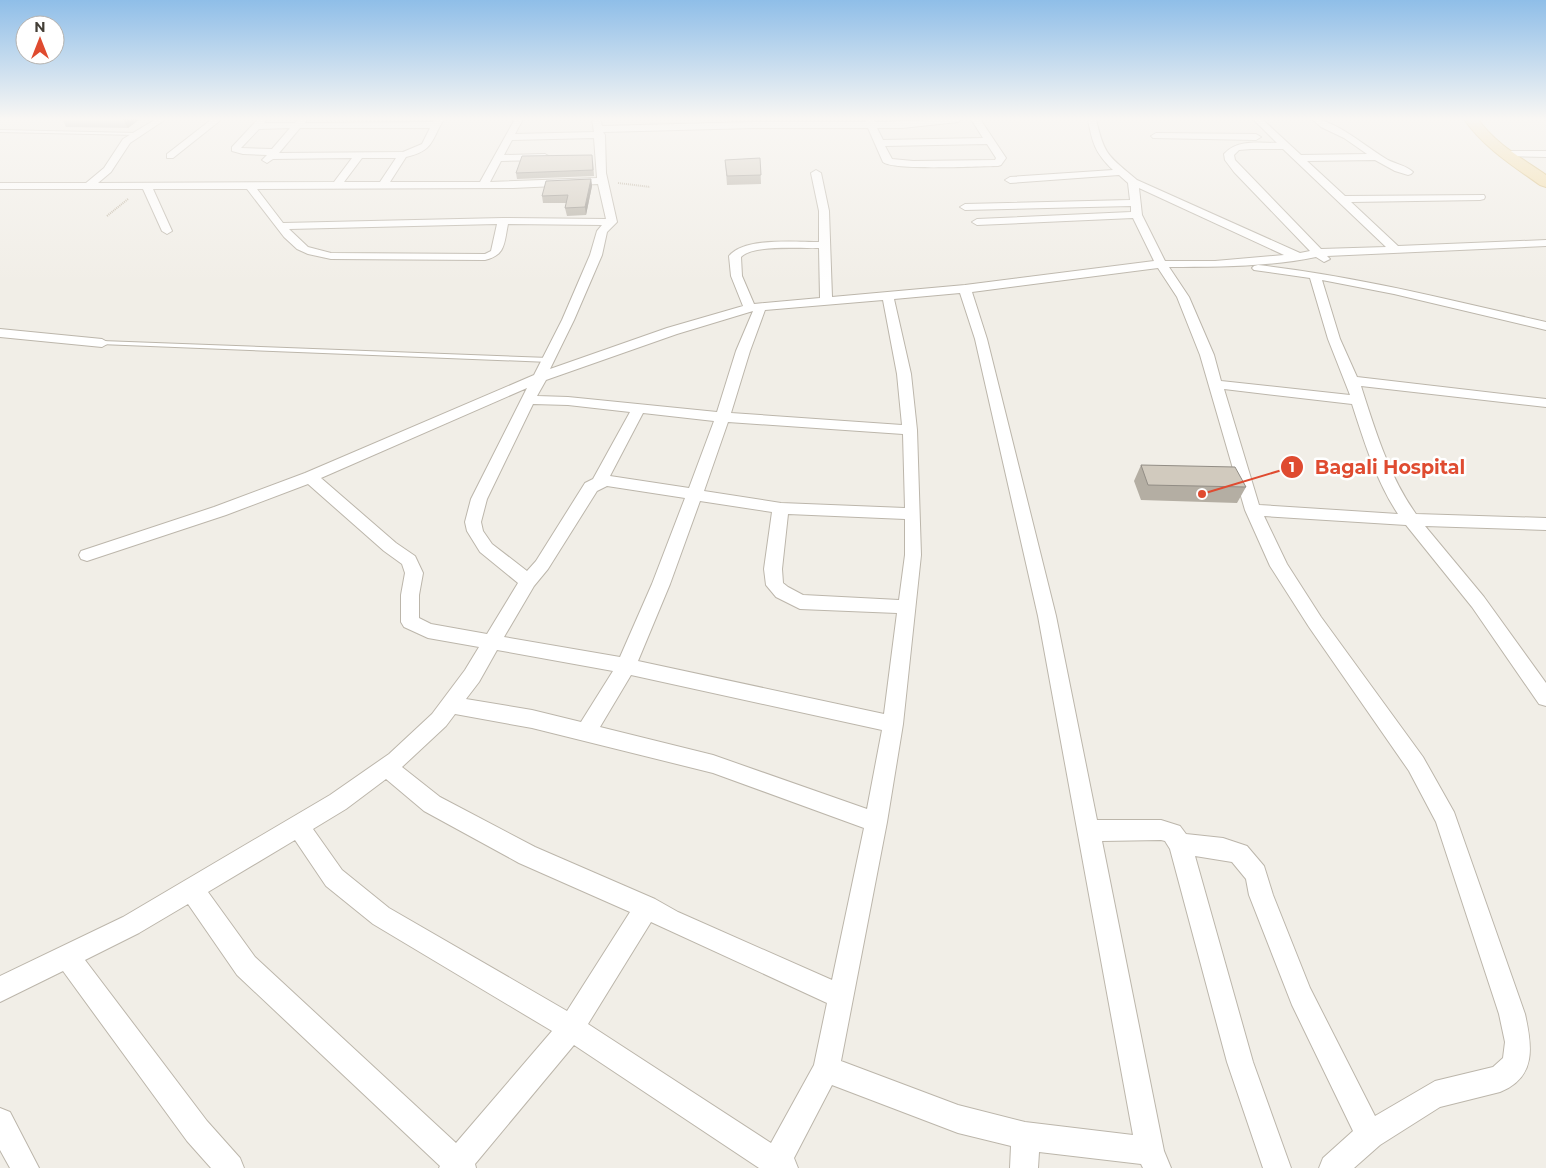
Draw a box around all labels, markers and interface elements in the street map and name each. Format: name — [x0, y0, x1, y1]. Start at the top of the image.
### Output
north arrow — [15, 15, 65, 65]
text: N — [34, 18, 46, 36]
callout: Bagali Hospital — [1280, 450, 1475, 484]
text: Bagali Hospital — [1315, 456, 1465, 479]
text: 1 — [1289, 457, 1295, 476]

